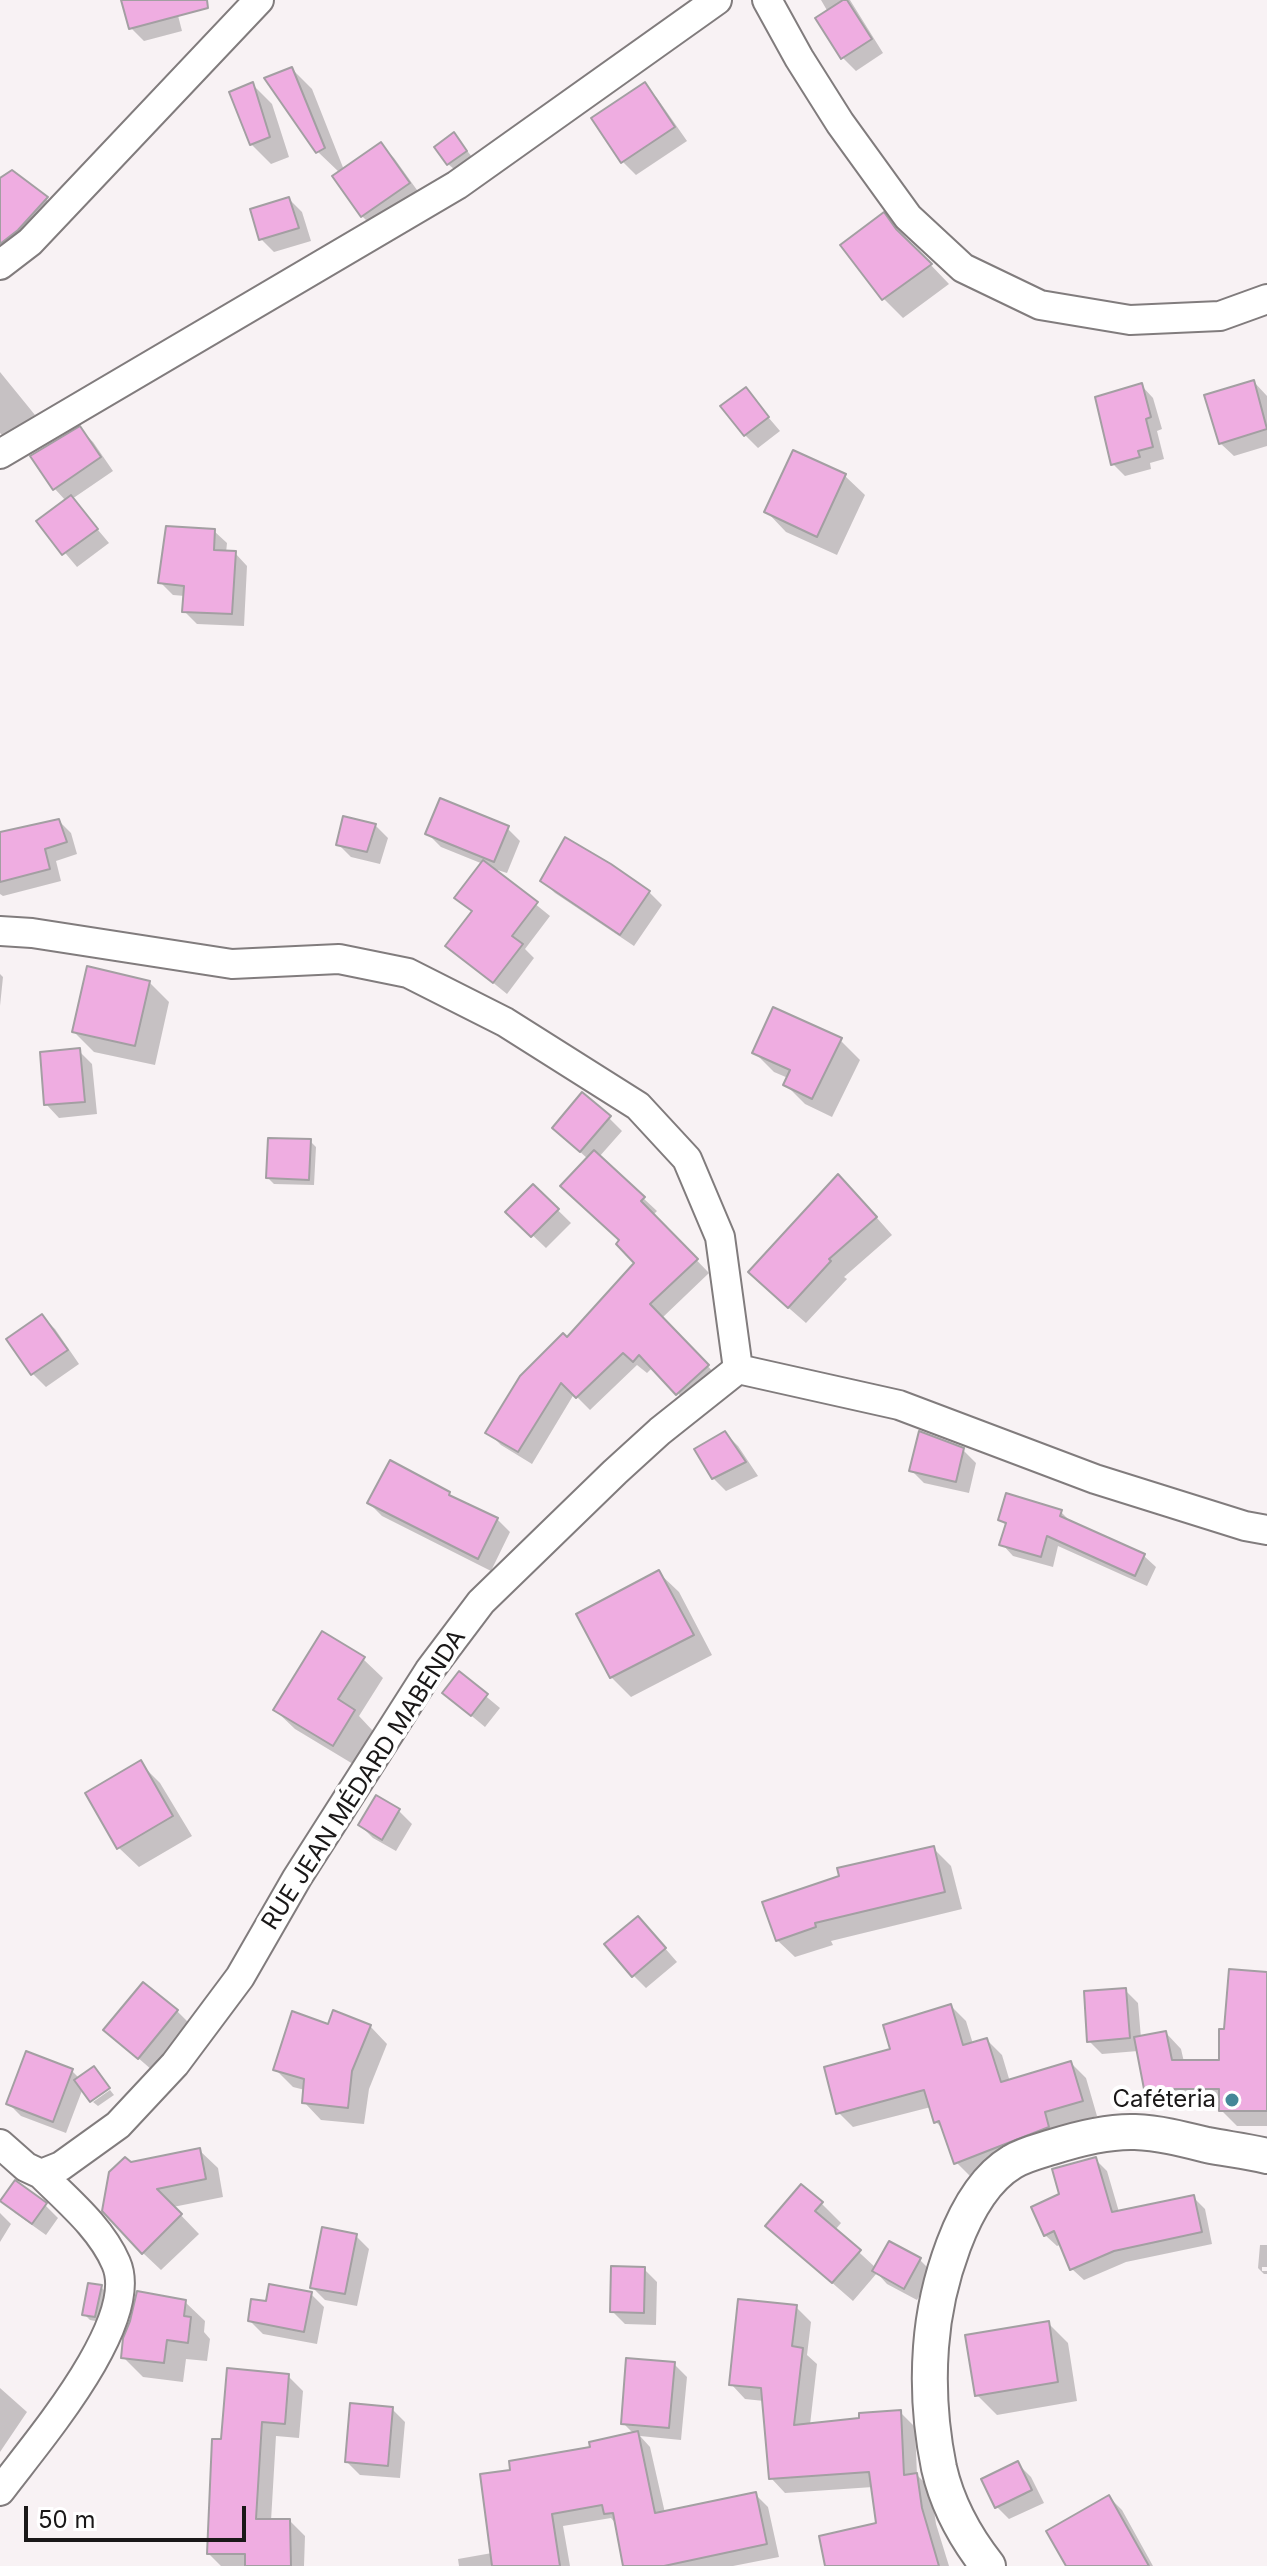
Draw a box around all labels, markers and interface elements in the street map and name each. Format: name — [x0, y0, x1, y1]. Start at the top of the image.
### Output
street label: RUE JEAN MÉDARD MABENDA — [256, 1624, 472, 1936]
place label: Caféteria — [1113, 2086, 1216, 2114]
marker: Caféteria — [1223, 2091, 1241, 2109]
scale bar — [28, 2490, 250, 2540]
text: 50 m — [38, 2505, 96, 2534]

